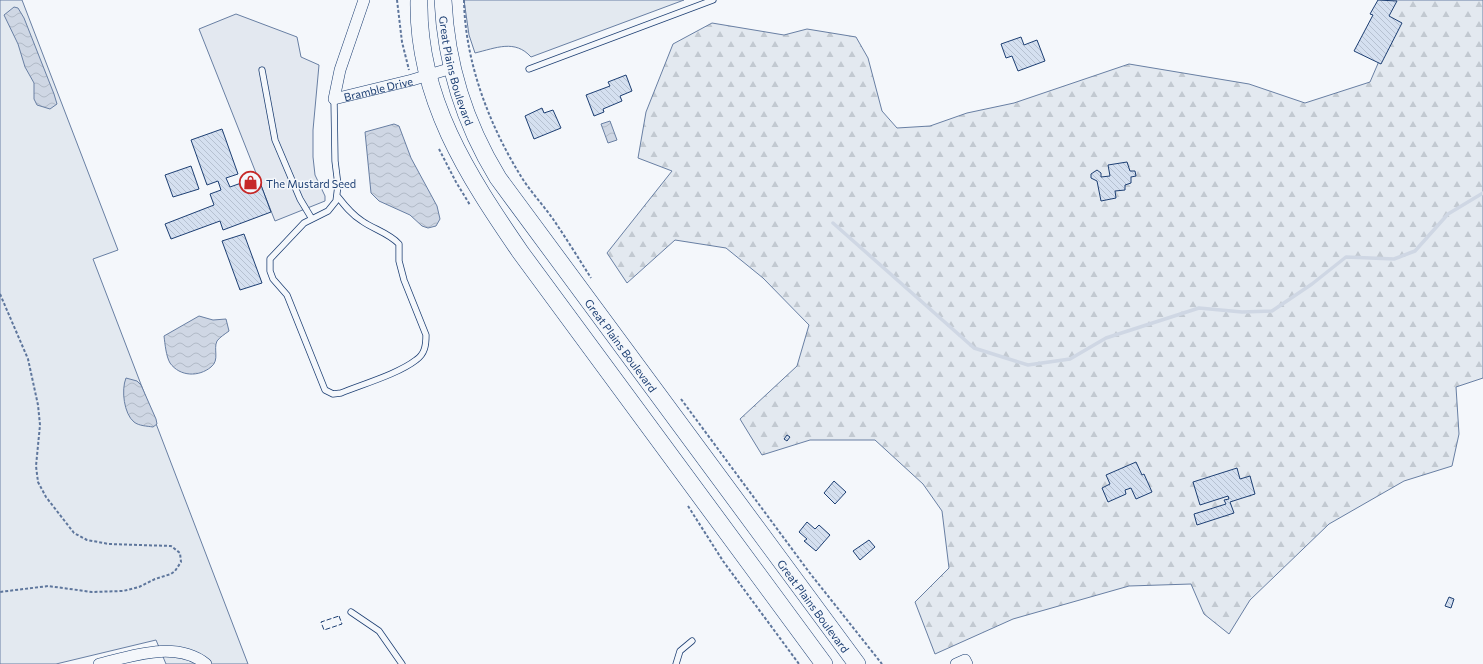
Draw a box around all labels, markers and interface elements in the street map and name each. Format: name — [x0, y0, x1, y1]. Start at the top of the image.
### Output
street label: Great Plains Boulevard — [438, 15, 477, 127]
street label: Bramble Drive — [342, 74, 414, 103]
shop icon: The Mustard Seed — [238, 170, 264, 196]
place label: The Mustard Seed — [266, 177, 356, 190]
street label: Great Plains Boulevard — [583, 296, 660, 394]
street label: Great Plains Boulevard — [775, 557, 853, 655]

